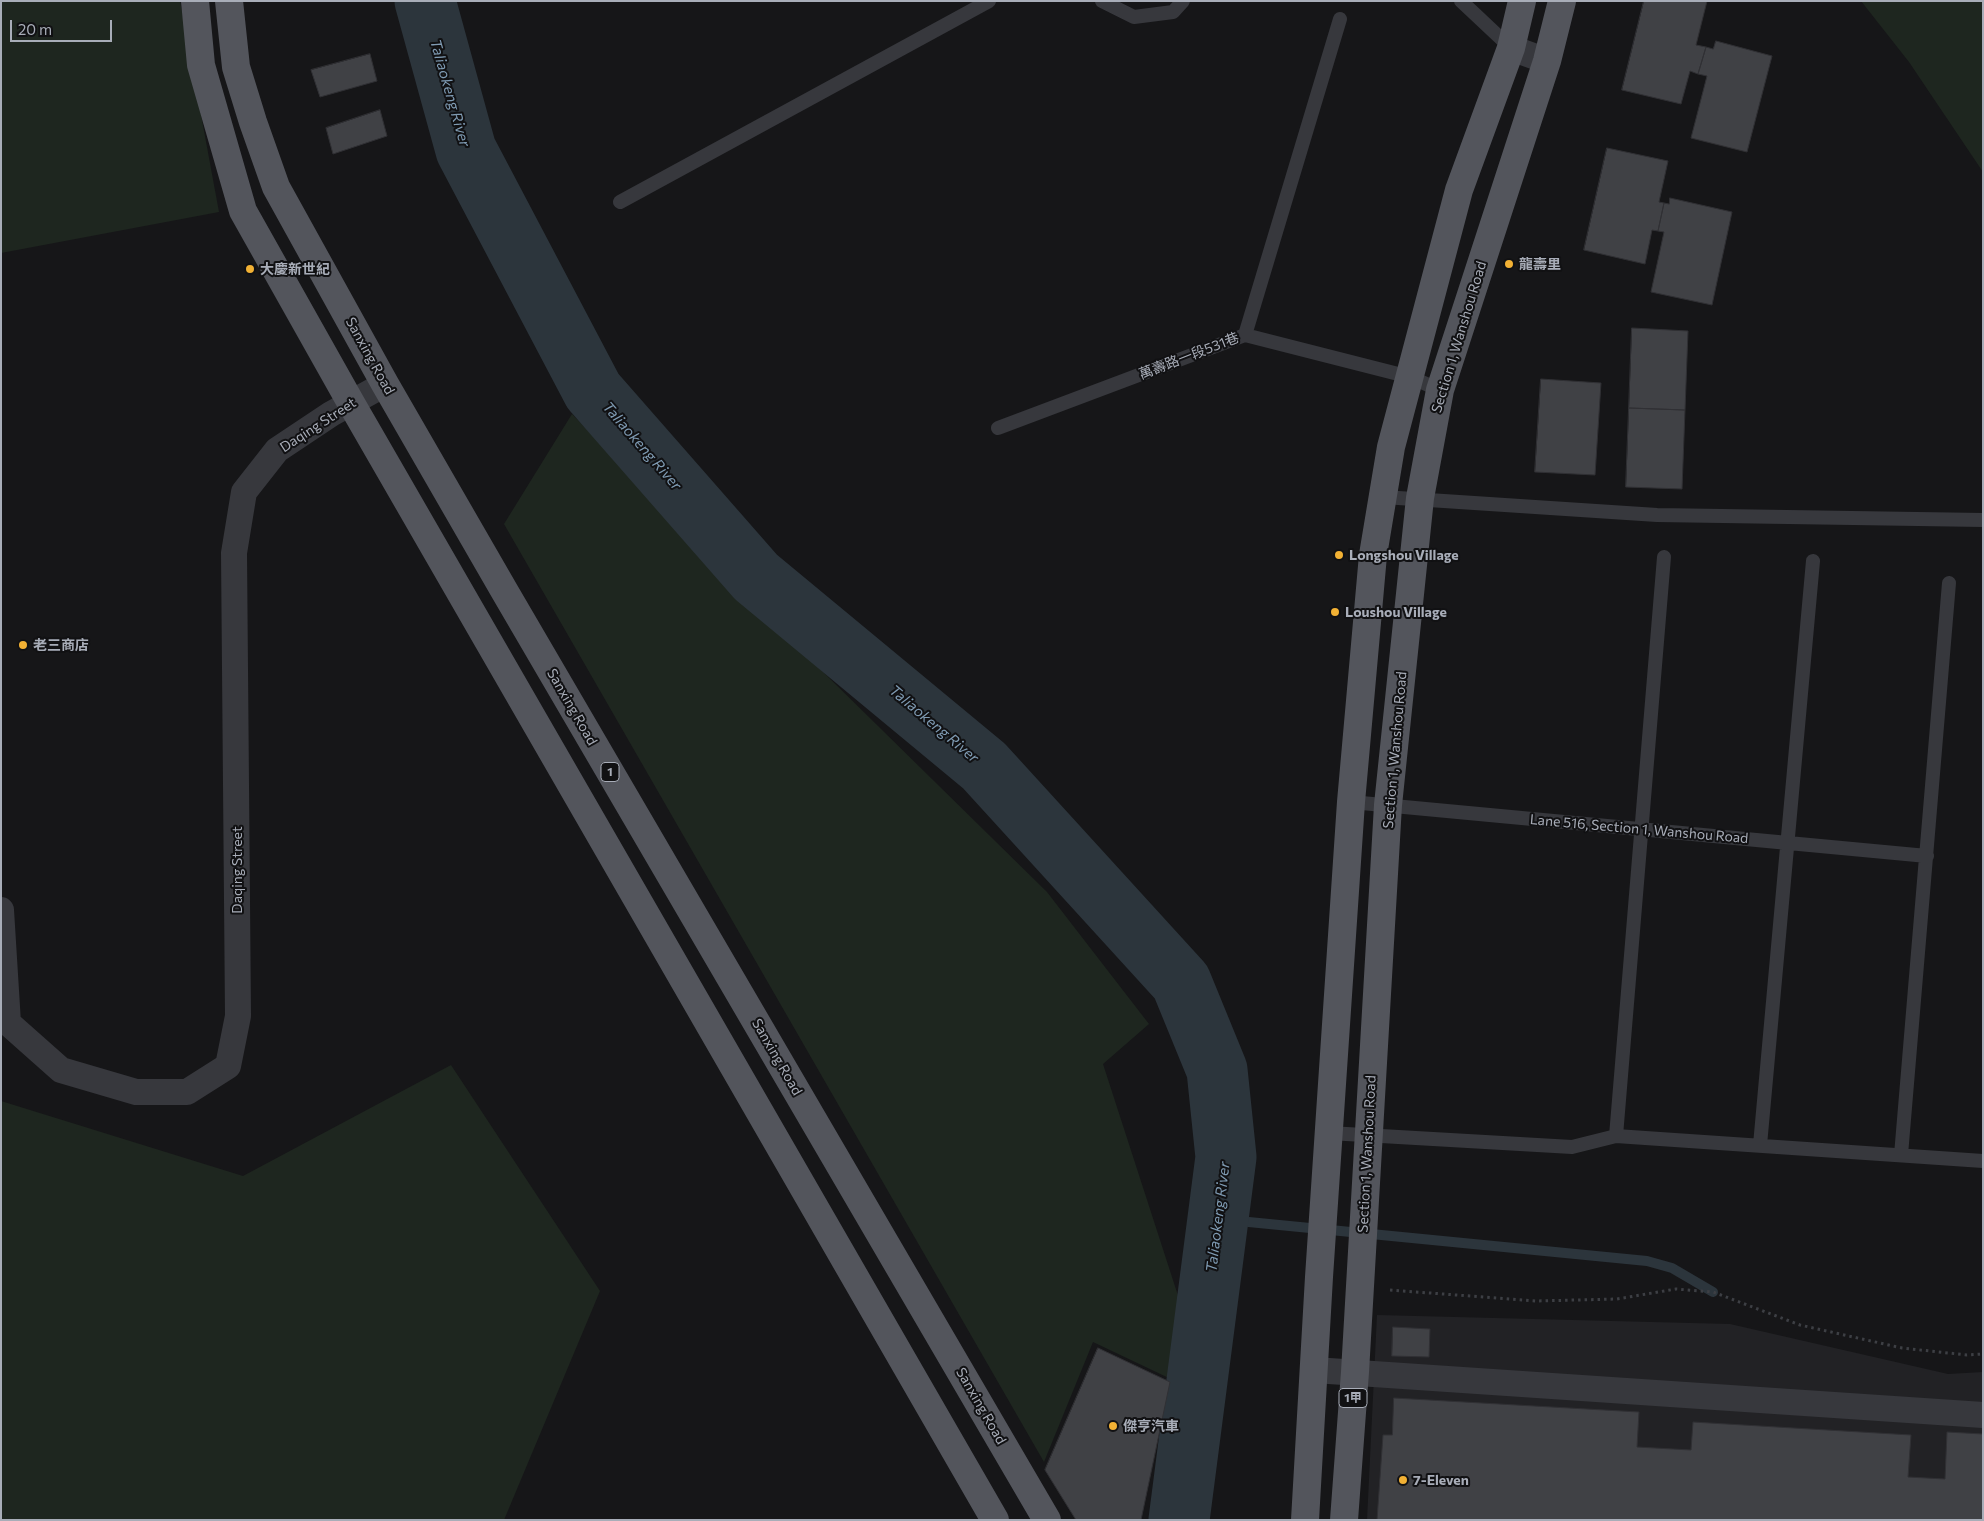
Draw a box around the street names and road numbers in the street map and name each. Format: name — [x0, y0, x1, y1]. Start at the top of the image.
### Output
street label: Section 1, Wanshou Road — [1428, 259, 1490, 415]
street label: Sanxing Road — [342, 315, 398, 397]
street label: 萬壽路一段531巷 — [1137, 329, 1241, 383]
street label: Daqing Street — [277, 394, 359, 456]
street label: Sanxing Road — [543, 666, 601, 748]
street label: Section 1, Wanshou Road — [1380, 671, 1410, 829]
road number: 1 — [601, 762, 619, 782]
street label: Lane 516, Section 1, Wanshou Road — [1529, 811, 1749, 847]
street label: Daqing Street — [229, 826, 245, 914]
street label: Sanxing Road — [748, 1016, 806, 1098]
street label: Section 1, Wanshou Road — [1354, 1075, 1380, 1233]
street label: Sanxing Road — [952, 1365, 1010, 1447]
road number: 1甲 — [1339, 1389, 1367, 1408]

